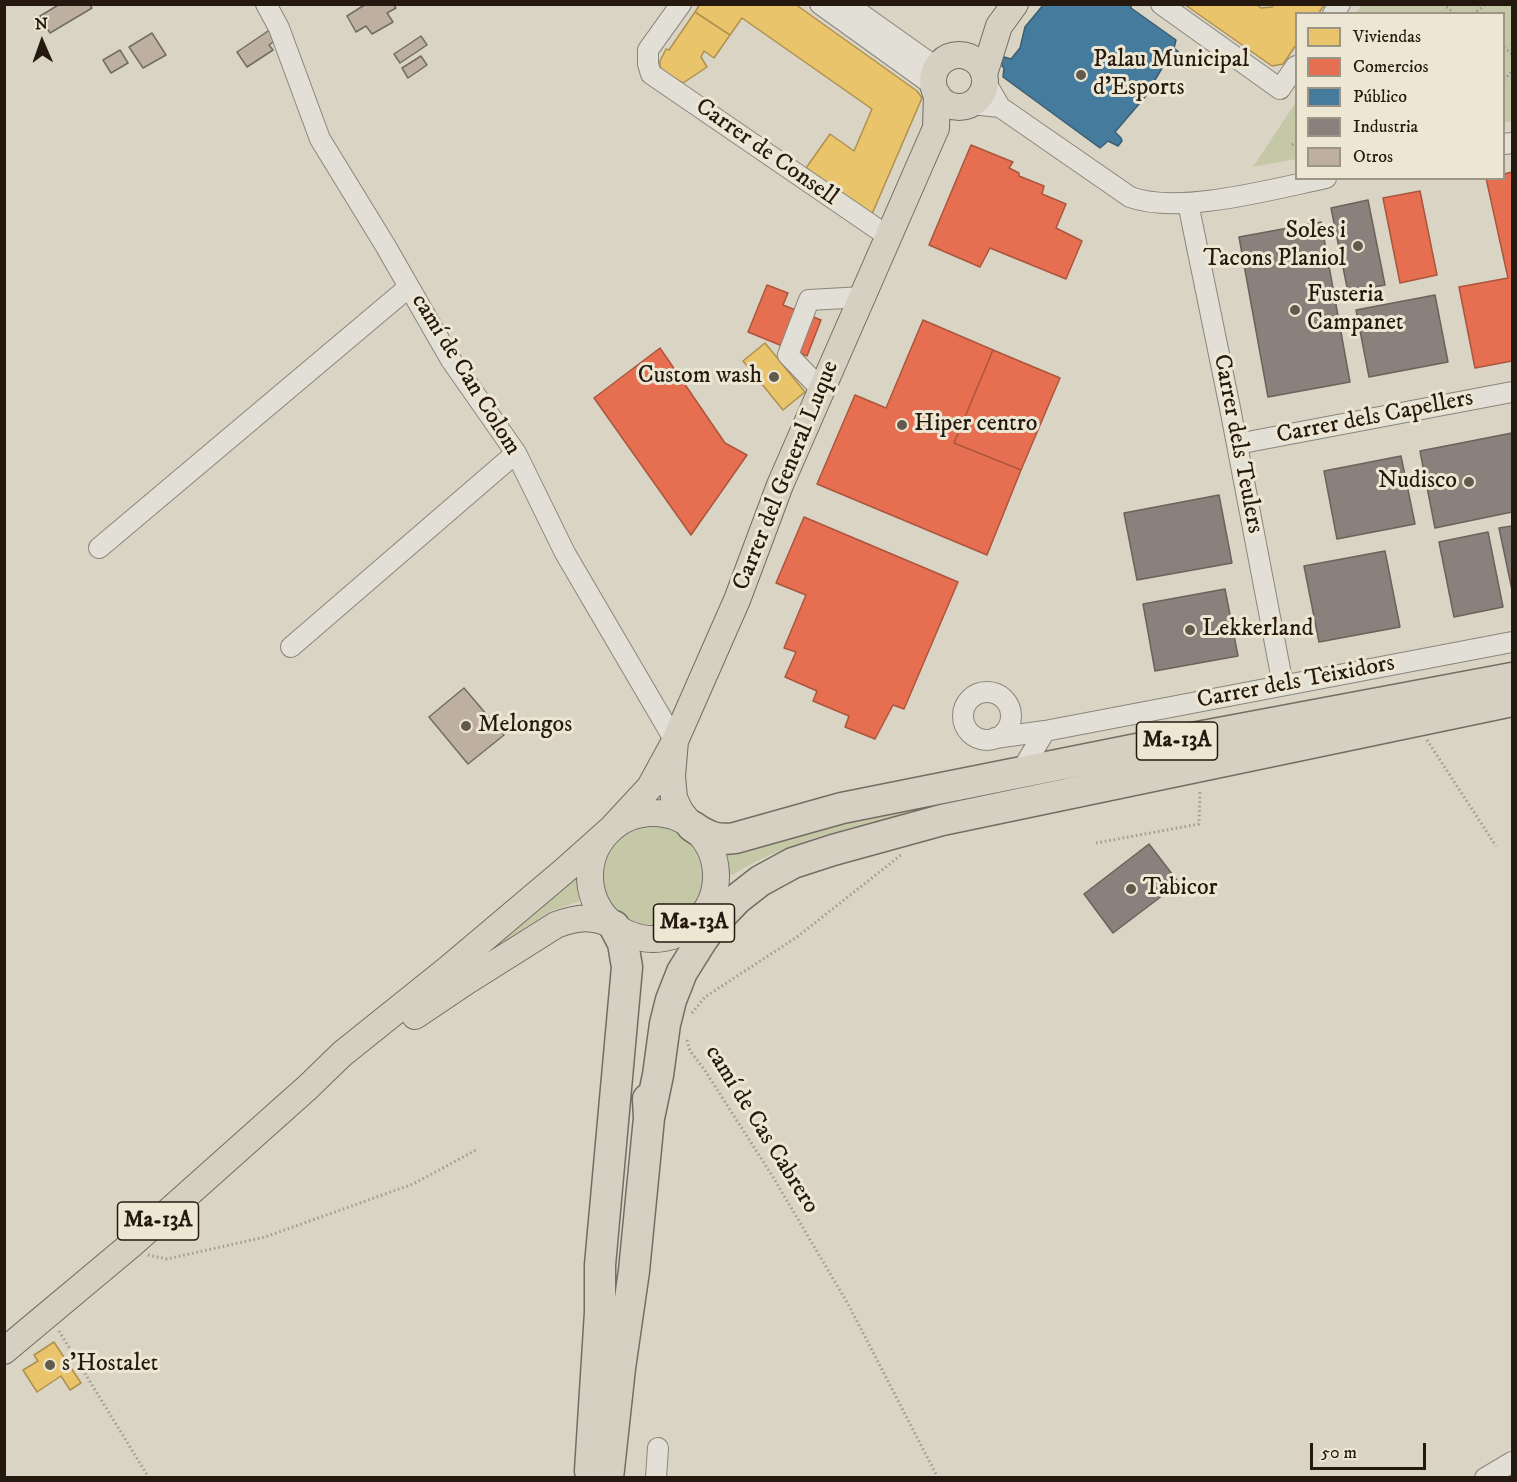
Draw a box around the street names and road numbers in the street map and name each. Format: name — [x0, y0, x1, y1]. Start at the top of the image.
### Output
street label: Carrer de Consell — [689, 93, 843, 213]
street label: camí de Can Colom — [404, 289, 526, 461]
street label: Carrer dels Teulers — [1206, 352, 1268, 536]
street label: Carrer del General Luque — [728, 357, 846, 595]
street label: Carrer dels Capellers — [1274, 385, 1476, 451]
street label: Carrer dels Teixidors — [1195, 650, 1397, 716]
road number: Ma-13A — [1136, 722, 1218, 760]
road number: Ma-13A — [654, 904, 734, 942]
street label: camí de Cas Cabrero — [698, 1041, 824, 1219]
road number: Ma-13A — [118, 1202, 198, 1240]

